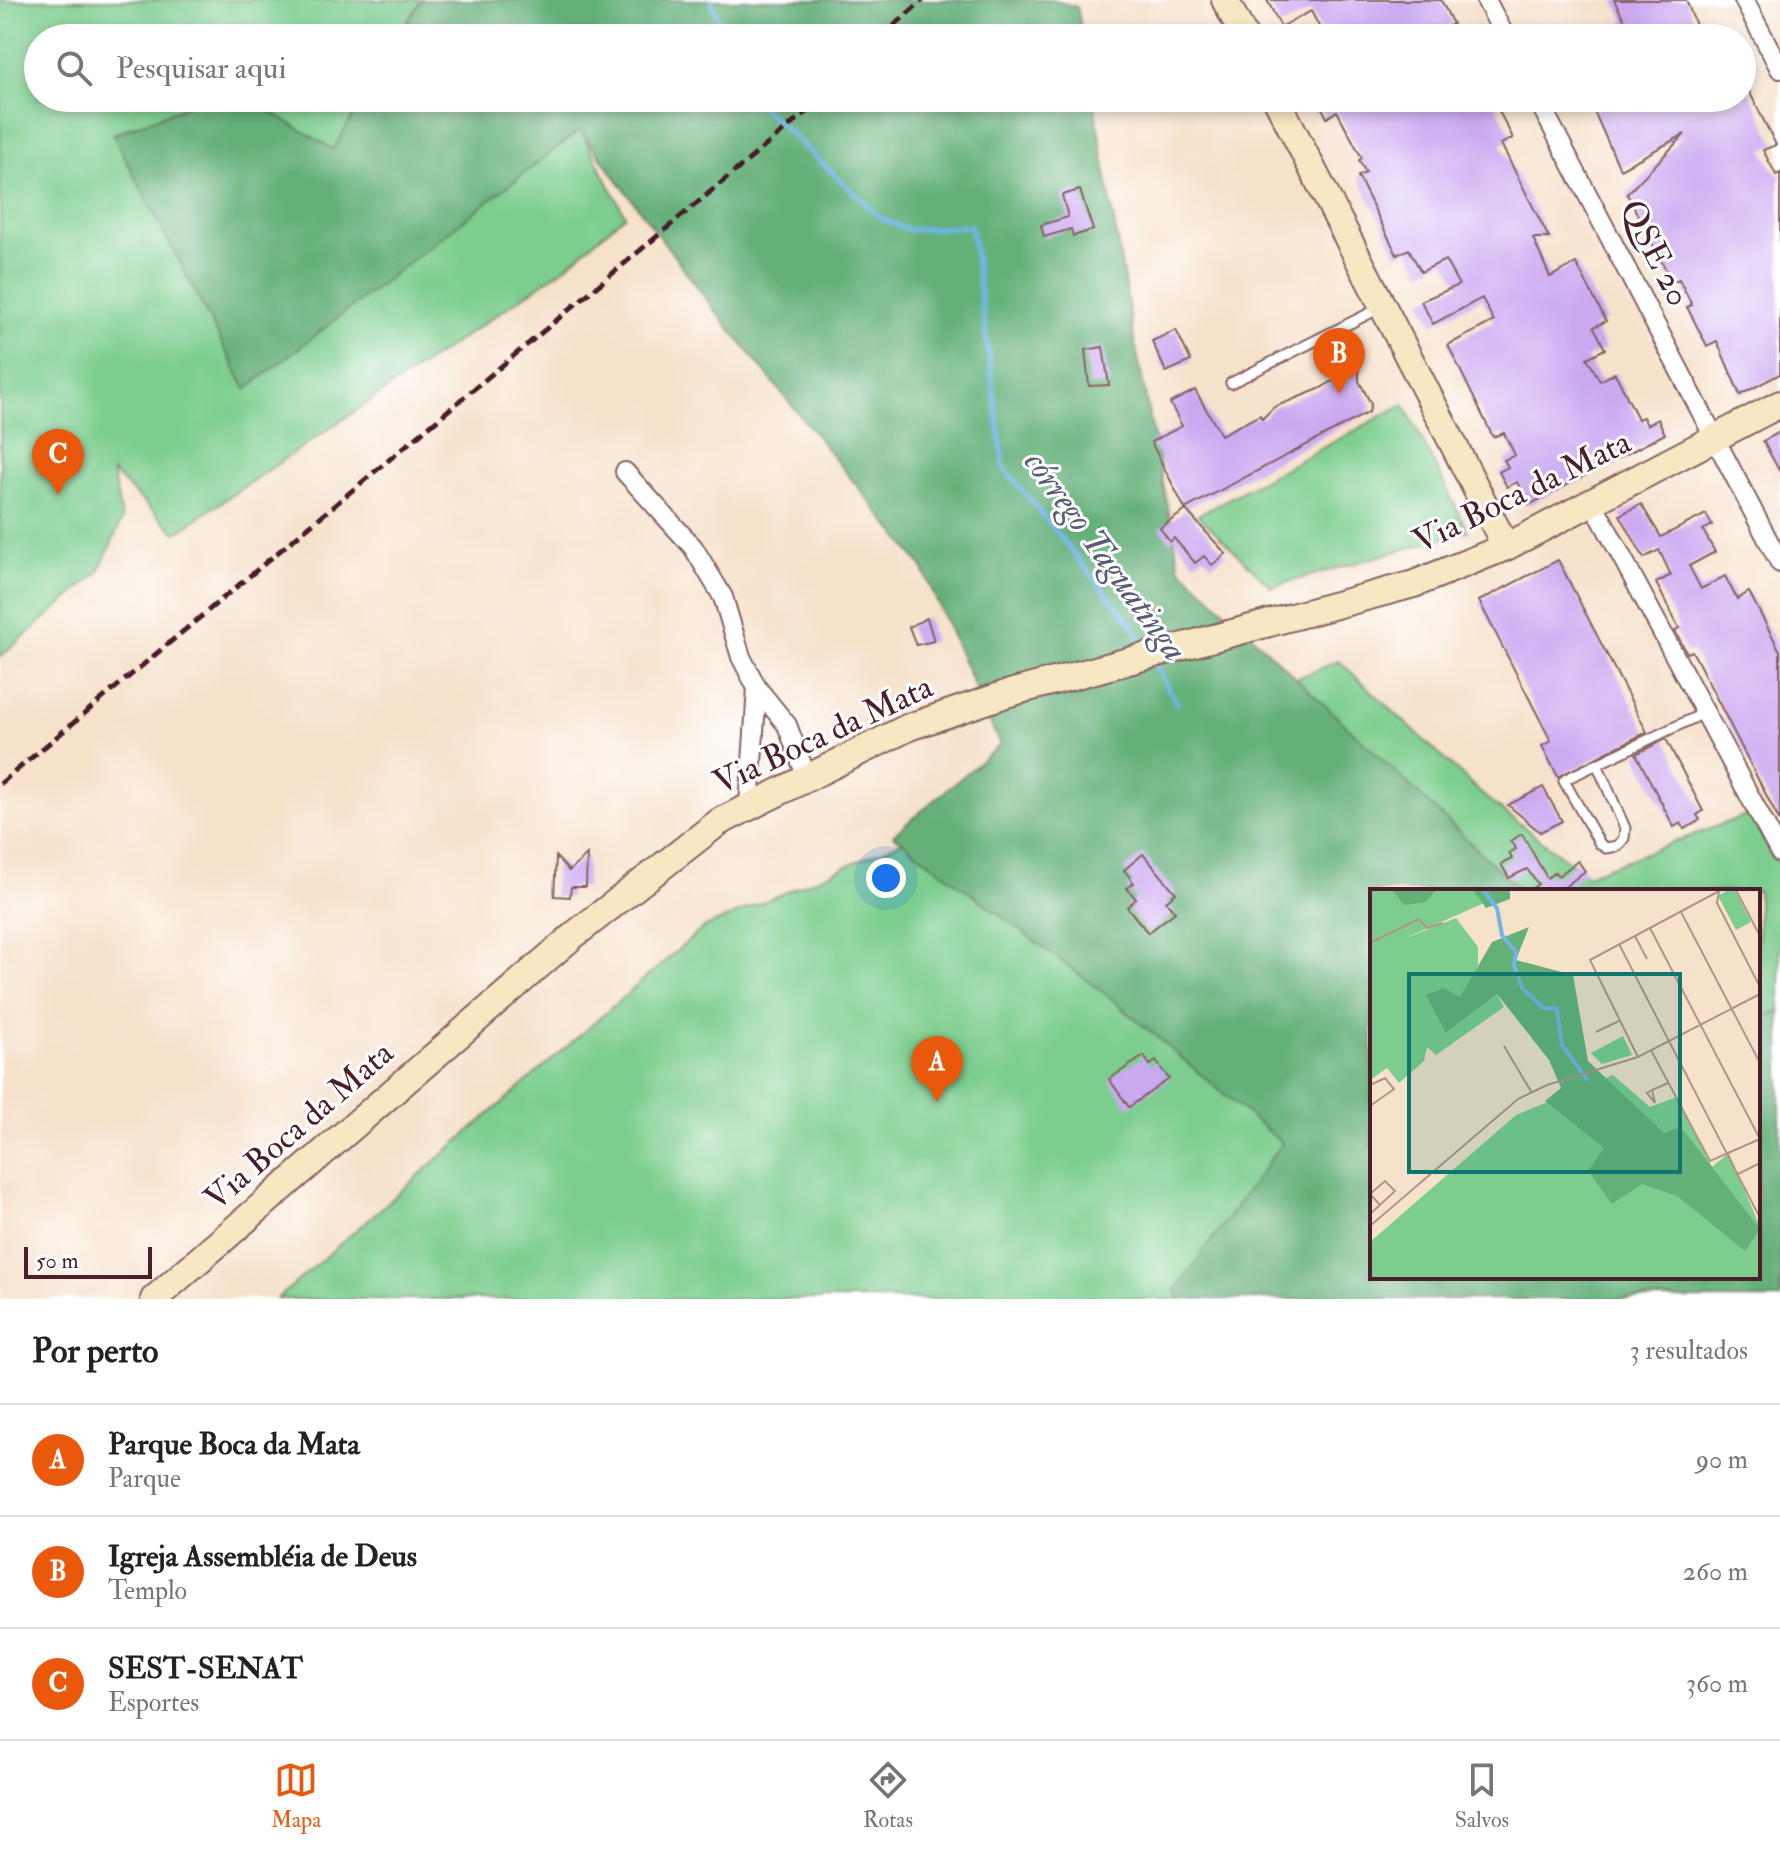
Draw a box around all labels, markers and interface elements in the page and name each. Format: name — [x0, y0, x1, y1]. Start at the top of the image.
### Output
search box — [24, 24, 1756, 112]
icon: search — [52, 46, 96, 90]
text: Pesquisar aqui — [116, 50, 286, 87]
street label: QSE 20 — [1610, 193, 1700, 313]
pin: B — [1313, 328, 1365, 394]
street label: Via Boca da Mata — [1406, 420, 1639, 563]
pin: C — [32, 429, 84, 495]
water label: córrego Taguatinga — [1015, 442, 1197, 670]
street label: Via Boca da Mata — [706, 665, 940, 805]
your location — [866, 858, 906, 898]
inset map — [1370, 889, 1760, 1279]
street label: Via Boca da Mata — [195, 1031, 403, 1220]
pin: A — [911, 1036, 963, 1102]
scale bar — [24, 1243, 152, 1279]
text: 50 m — [36, 1247, 78, 1275]
text: Por perto — [32, 1330, 158, 1373]
text: 3 resultados — [1630, 1335, 1748, 1367]
text: Parque Boca da Mata — [108, 1426, 360, 1463]
text: A — [50, 1444, 66, 1476]
text: 90 m — [1696, 1444, 1748, 1476]
text: Parque — [108, 1463, 181, 1495]
text: Igreja Assembléia de Deus — [108, 1538, 417, 1575]
text: B — [49, 1556, 67, 1588]
text: 260 m — [1683, 1556, 1748, 1588]
text: Templo — [108, 1575, 187, 1607]
text: SEST-SENAT — [108, 1650, 303, 1687]
text: C — [48, 1668, 68, 1700]
text: 360 m — [1686, 1668, 1748, 1700]
text: Esportes — [108, 1687, 199, 1719]
tab: Mapa — [271, 1758, 321, 1834]
tab: Rotas — [863, 1758, 913, 1834]
tab: Salvos — [1455, 1758, 1509, 1834]

